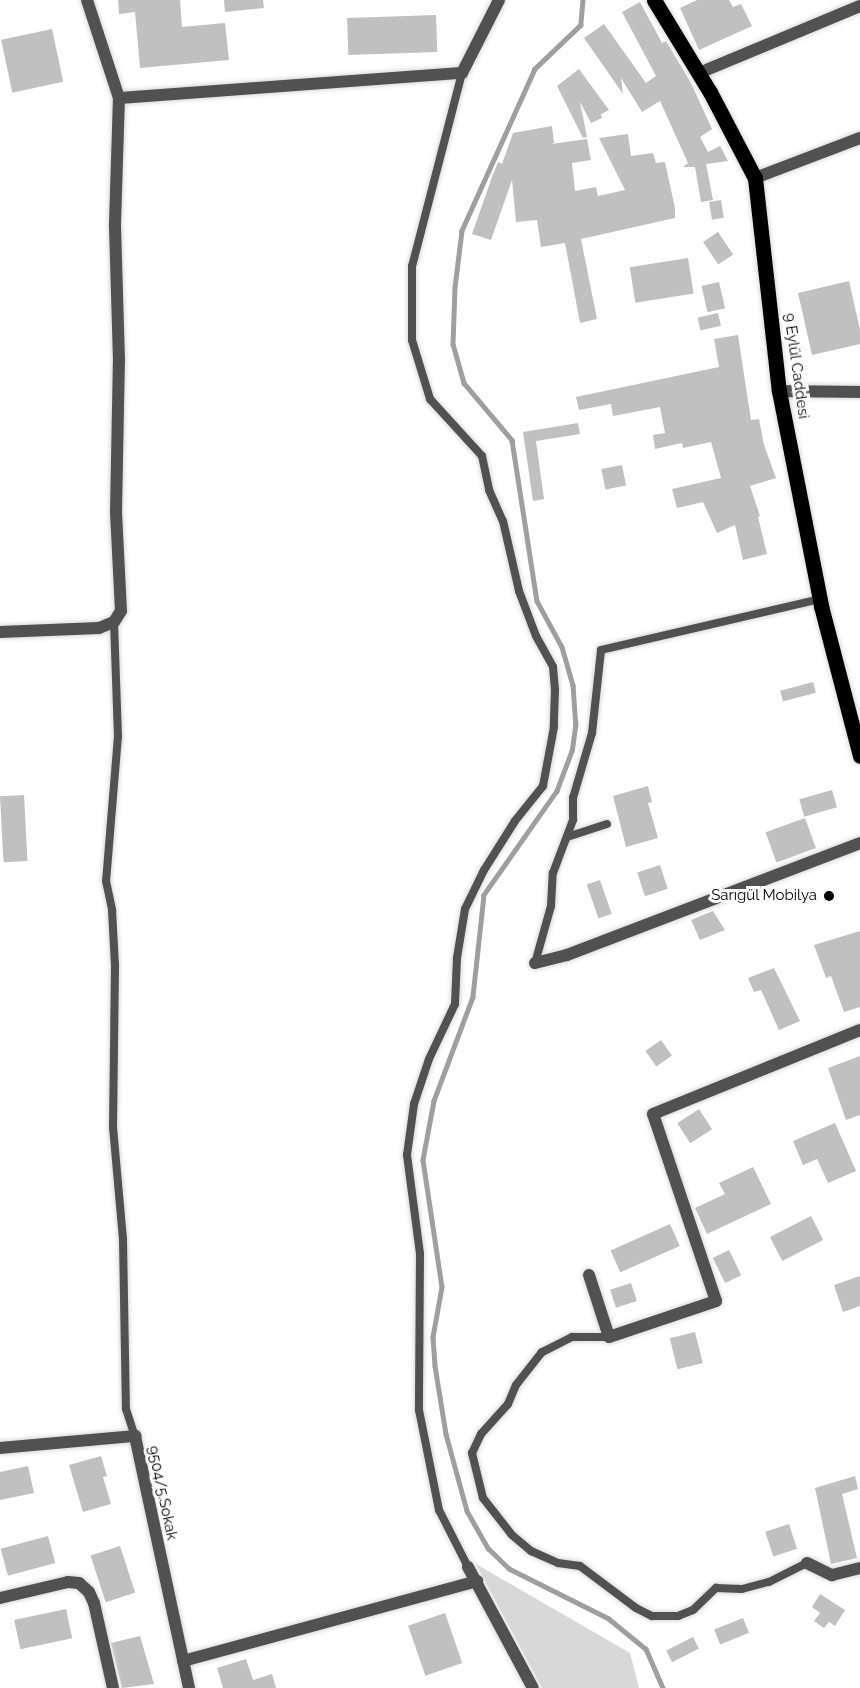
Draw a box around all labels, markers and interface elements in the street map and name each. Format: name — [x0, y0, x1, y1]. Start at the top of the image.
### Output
street label: 9 Eylül Caddesi — [780, 312, 812, 420]
place label: Sarıgül Mobilya — [711, 887, 817, 905]
marker: Sarıgül Mobilya — [822, 889, 836, 903]
street label: 9504/5.Sokak — [143, 1444, 181, 1542]

